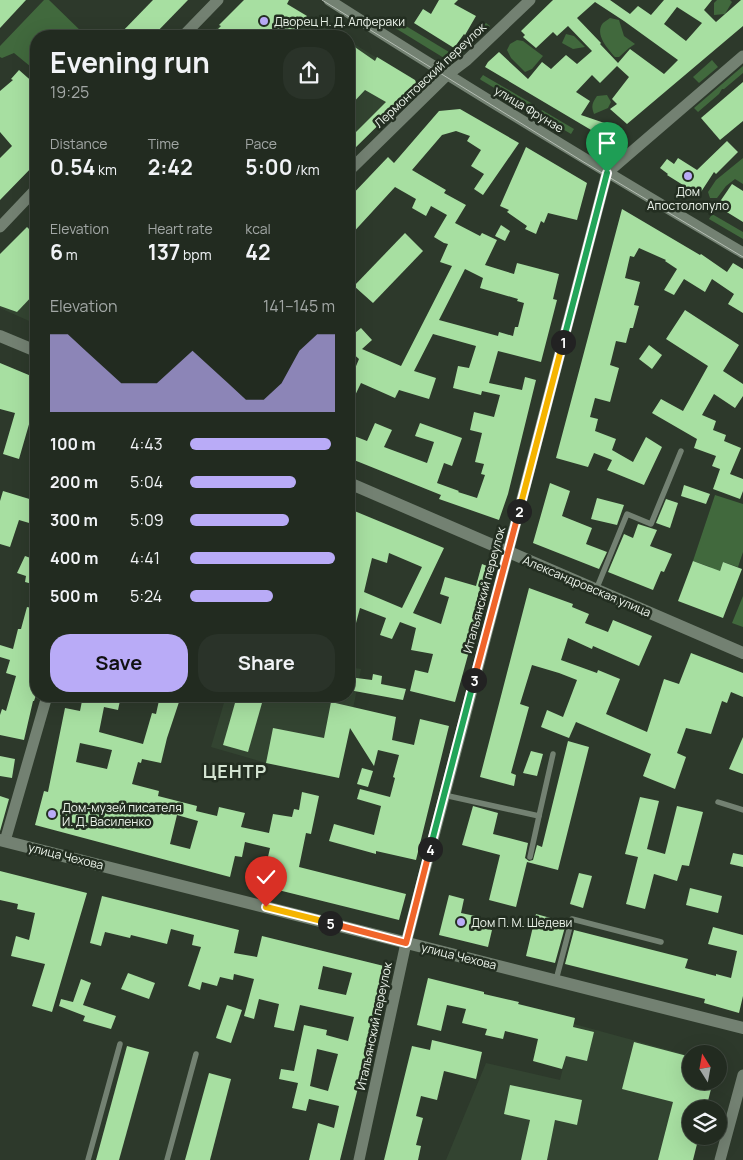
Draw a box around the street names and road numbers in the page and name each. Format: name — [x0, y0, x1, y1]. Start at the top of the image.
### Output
street label: Лермонтовский переулок — [370, 18, 490, 131]
street label: улица Фрунзе — [491, 82, 567, 136]
street label: Итальянский переулок — [459, 524, 509, 655]
street label: Александровская улица — [520, 551, 654, 621]
street label: улица Чехова — [27, 838, 105, 874]
street label: улица Чехова — [420, 938, 498, 974]
street label: Итальянский переулок — [352, 959, 396, 1091]

